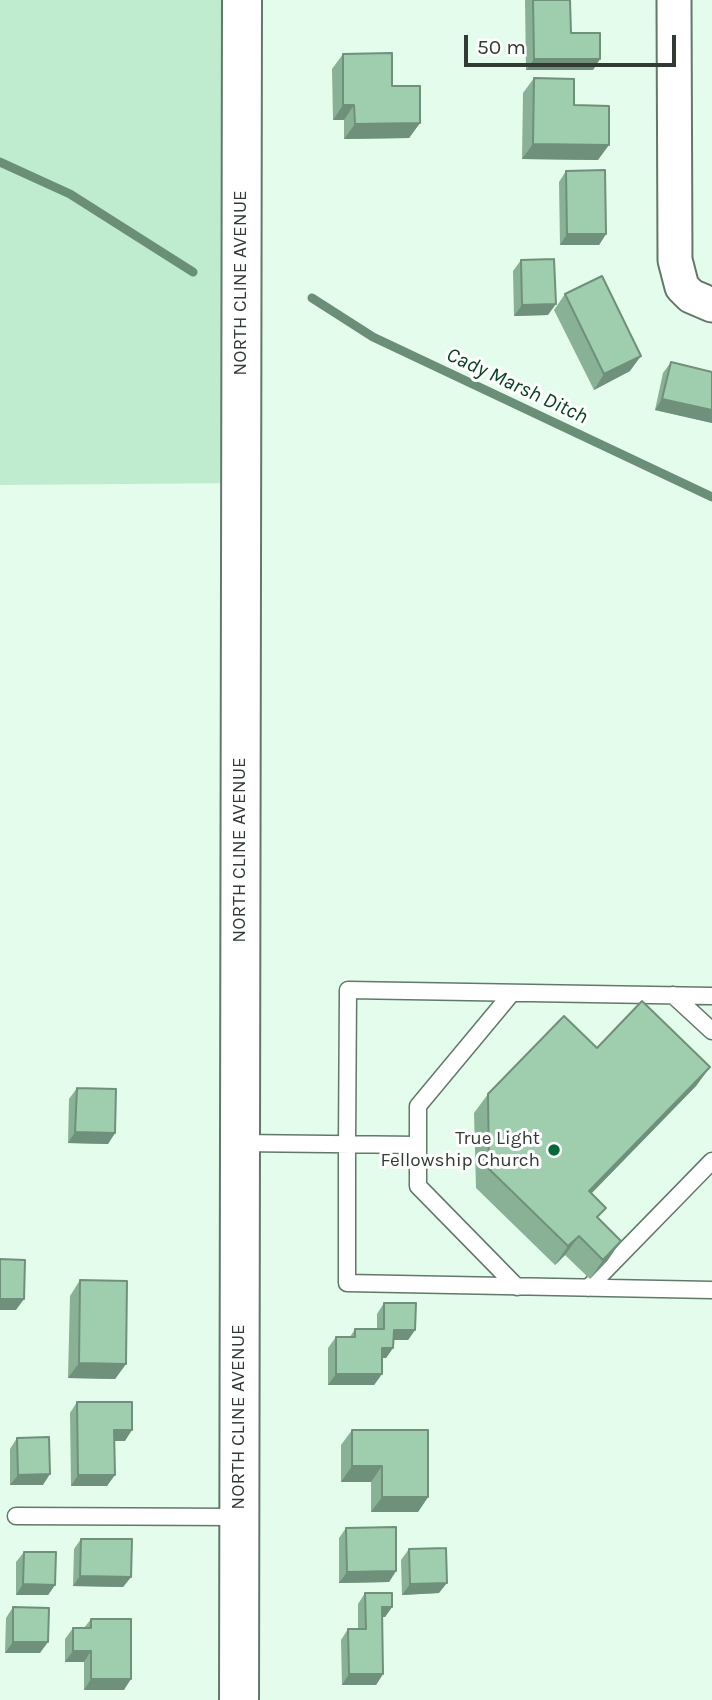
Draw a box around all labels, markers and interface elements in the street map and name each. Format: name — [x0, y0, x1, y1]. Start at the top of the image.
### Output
scale bar — [467, 21, 679, 65]
text: 50 m — [477, 35, 526, 59]
street label: NORTH CLINE AVENUE — [230, 190, 252, 376]
water label: Cady Marsh Ditch — [442, 342, 592, 430]
street label: NORTH CLINE AVENUE — [229, 757, 251, 943]
place label: True Light Fellowship Church — [381, 1128, 540, 1172]
marker: True Light Fellowship Church — [546, 1142, 562, 1158]
street label: NORTH CLINE AVENUE — [228, 1324, 250, 1510]

